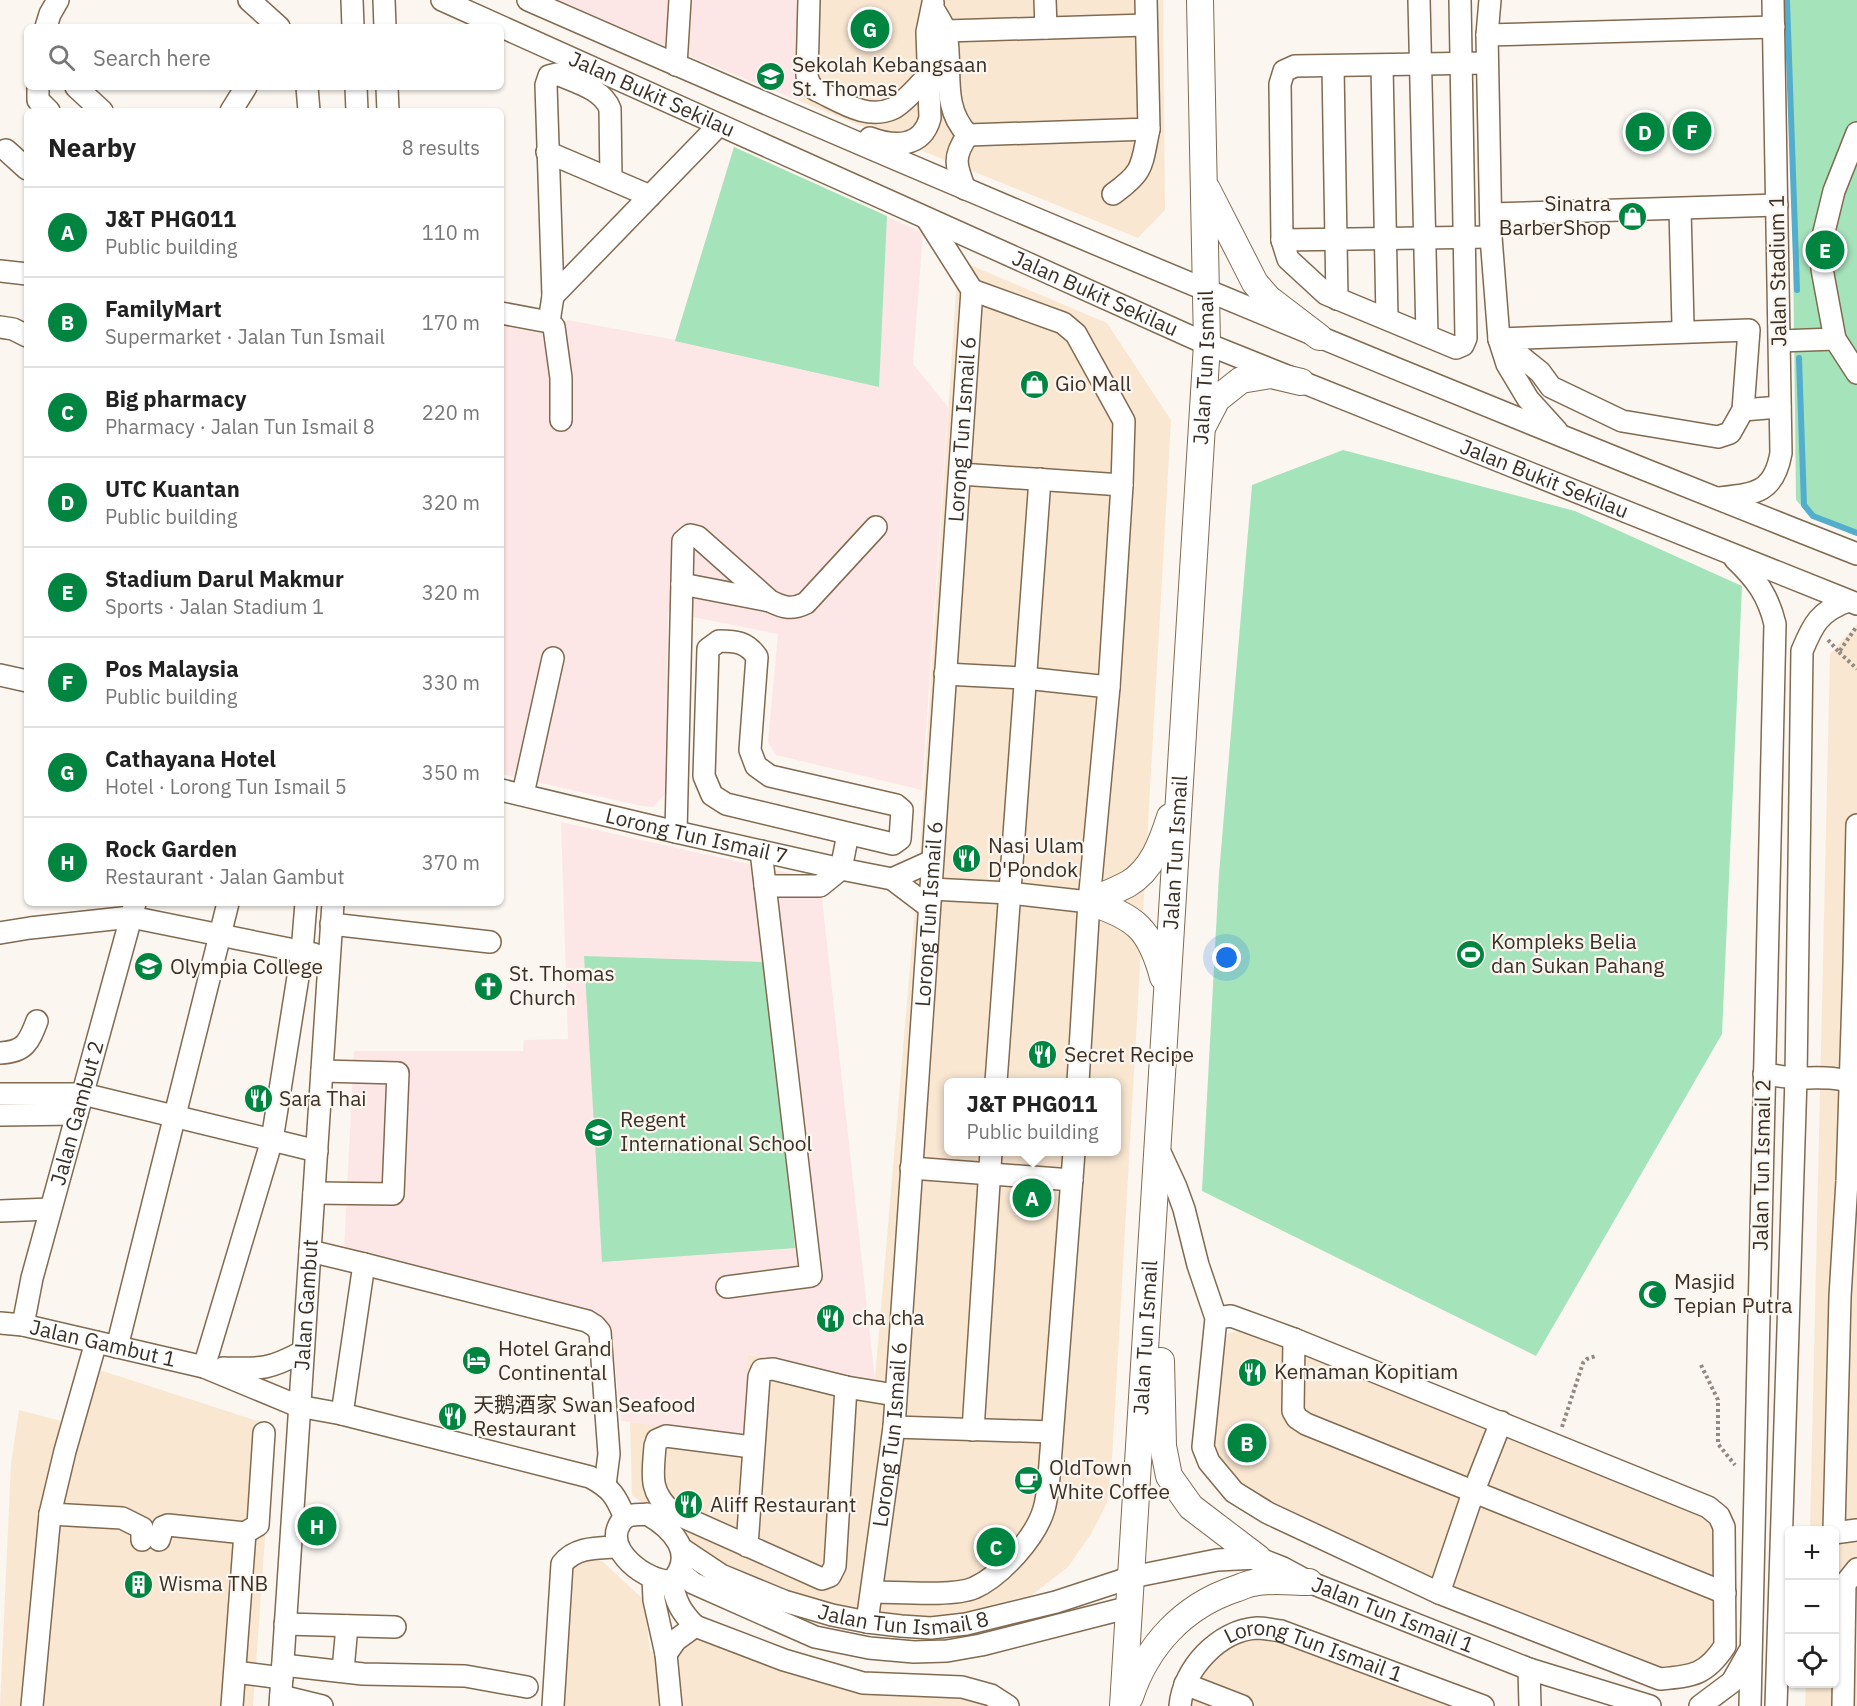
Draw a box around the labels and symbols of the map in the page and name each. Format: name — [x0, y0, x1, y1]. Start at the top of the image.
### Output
pin: G — [850, 6, 890, 51]
street label: Jalan Bukit Sekilau — [565, 44, 740, 143]
place label: Sekolah Kebangsaan St. Thomas — [792, 50, 987, 102]
school or university icon: Sekolah Kebangsaan St. Thomas — [755, 61, 787, 93]
pin: F — [1672, 108, 1712, 154]
pin: D — [1626, 110, 1664, 154]
place label: Sinatra BarberShop — [1499, 189, 1611, 241]
street label: Jalan Stadium 1 — [1762, 195, 1792, 347]
shop icon: Sinatra BarberShop — [1616, 200, 1648, 232]
pin: E — [1806, 228, 1844, 272]
street label: Jalan Bukit Sekilau — [1008, 243, 1183, 342]
street label: Jalan Tun Ismail — [1186, 290, 1220, 446]
street label: Lorong Tun Ismail 6 — [941, 335, 982, 523]
shop icon: Gio Mall — [1018, 368, 1050, 400]
place label: Gio Mall — [1055, 369, 1131, 397]
street label: Jalan Bukit Sekilau — [1456, 432, 1633, 524]
street label: Jalan Tun Ismail — [1156, 774, 1193, 931]
street label: Lorong Tun Ismail 7 — [603, 801, 791, 870]
street label: Lorong Tun Ismail 6 — [908, 820, 949, 1008]
place label: Nasi Ulam D'Pondok — [988, 831, 1084, 883]
restaurant icon: Nasi Ulam D'Pondok — [951, 842, 983, 874]
place label: Kompleks Belia dan Sukan Pahang — [1491, 927, 1664, 979]
sports icon: Kompleks Belia dan Sukan Pahang — [1454, 938, 1486, 970]
your location — [1212, 943, 1241, 972]
school or university icon: Olympia College — [133, 951, 165, 983]
place label: Olympia College — [170, 952, 323, 980]
place label: St. Thomas Church — [509, 959, 615, 1011]
church icon: St. Thomas Church — [472, 970, 504, 1002]
street label: Jalan Gambut 2 — [43, 1037, 110, 1188]
restaurant icon: Secret Recipe — [1027, 1039, 1059, 1071]
place label: Secret Recipe — [1064, 1040, 1194, 1068]
street label: Jalan Tun Ismail 2 — [1745, 1079, 1777, 1251]
restaurant icon: Sara Thai — [242, 1083, 274, 1115]
place label: Sara Thai — [279, 1084, 367, 1112]
place label: Regent International School — [620, 1105, 812, 1157]
school or university icon: Regent International School — [583, 1116, 615, 1148]
pin: A — [1012, 1176, 1052, 1220]
street label: Jalan Gambut — [287, 1238, 324, 1371]
street label: Jalan Tun Ismail — [1126, 1259, 1163, 1416]
place label: Masjid Tepian Putra — [1674, 1267, 1793, 1319]
mosque icon: Masjid Tepian Putra — [1637, 1278, 1669, 1310]
restaurant icon: cha cha — [815, 1302, 847, 1334]
place label: cha cha — [852, 1303, 924, 1331]
street label: Jalan Gambut 1 — [27, 1312, 179, 1373]
place label: Hotel Grand Continental — [498, 1334, 612, 1386]
street label: Lorong Tun Ismail 6 — [865, 1341, 913, 1529]
hotel icon: Hotel Grand Continental — [461, 1345, 493, 1377]
restaurant icon: Kemaman Kopitiam — [1237, 1356, 1269, 1388]
place label: Kemaman Kopitiam — [1274, 1357, 1458, 1385]
place label: 天鹅酒家 Swan Seafood Restaurant — [473, 1390, 696, 1442]
restaurant icon: 天鹅酒家 Swan Seafood Restaurant — [436, 1401, 468, 1433]
pin: B — [1228, 1420, 1266, 1466]
place label: OldTown White Coffee — [1049, 1453, 1170, 1505]
cafe icon: OldTown White Coffee — [1012, 1464, 1044, 1496]
restaurant icon: Aliff Restaurant — [673, 1489, 705, 1521]
place label: Aliff Restaurant — [710, 1490, 856, 1518]
pin: H — [298, 1504, 336, 1549]
pin: C — [976, 1524, 1016, 1570]
building icon: Wisma TNB — [122, 1568, 154, 1600]
place label: Wisma TNB — [159, 1569, 268, 1597]
street label: Jalan Tun Ismail 1 — [1308, 1569, 1478, 1659]
street label: Jalan Tun Ismail 8 — [815, 1597, 991, 1641]
street label: Lorong Tun Ismail 1 — [1219, 1613, 1407, 1688]

